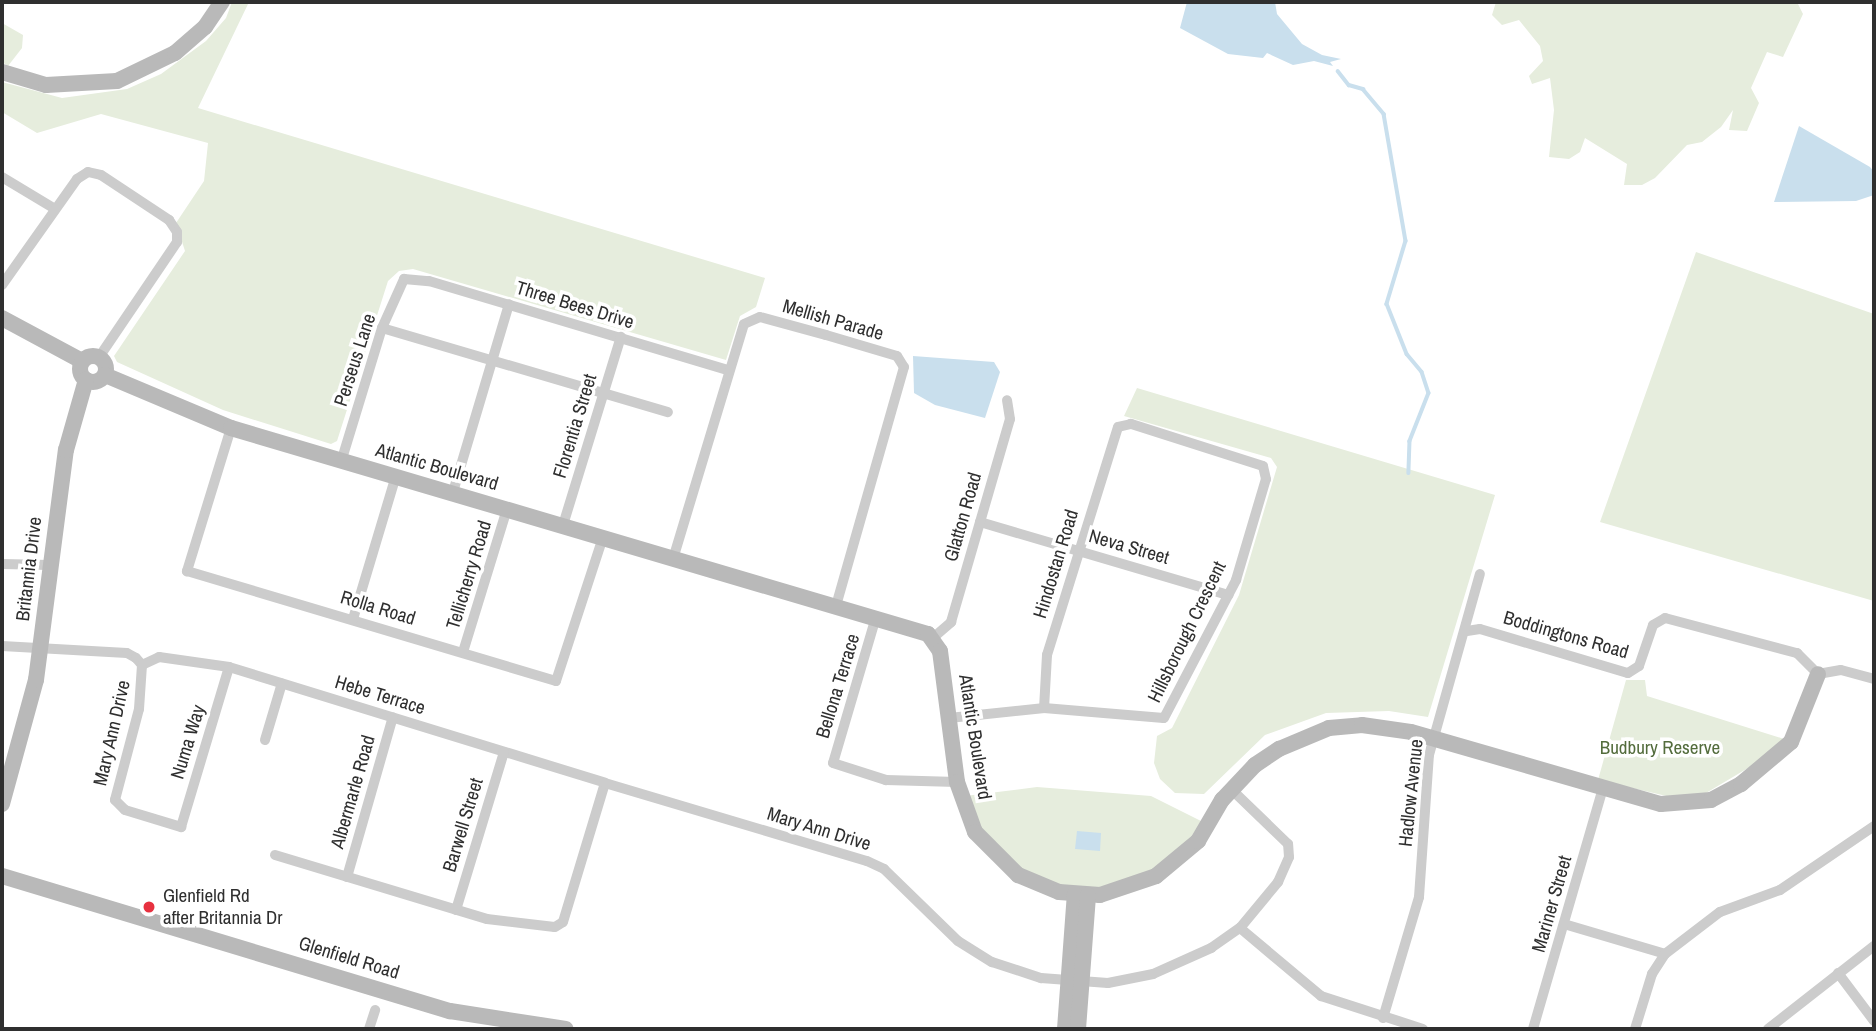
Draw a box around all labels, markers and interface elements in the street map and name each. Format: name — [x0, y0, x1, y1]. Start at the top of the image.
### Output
street label: Three Bees Drive — [513, 276, 637, 334]
street label: Mellish Parade — [780, 295, 886, 345]
street label: Perseus Lane — [329, 311, 381, 409]
street label: Florentia Street — [548, 371, 602, 481]
street label: Atlantic Boulevard — [373, 439, 501, 495]
street label: Glatton Road — [939, 470, 987, 564]
street label: Hindostan Road — [1029, 507, 1083, 621]
street label: Britannia Drive — [11, 516, 47, 622]
street label: Tellicherry Road — [442, 518, 496, 632]
street label: Neva Street — [1086, 525, 1172, 569]
street label: Hillsborough Crescent — [1143, 558, 1231, 706]
street label: Rolla Road — [338, 586, 418, 630]
street label: Boddingtons Road — [1501, 606, 1631, 664]
street label: Bellona Terrace — [811, 631, 865, 741]
street label: Hebe Terrace — [332, 670, 428, 720]
street label: Atlantic Boulevard — [954, 673, 996, 801]
street label: Mary Ann Drive — [89, 678, 135, 788]
street label: Numa Way — [166, 702, 210, 782]
street label: Albermarle Road — [326, 733, 380, 851]
park label: Budbury Reserve — [1600, 737, 1720, 759]
street label: Hadlow Avenue — [1394, 738, 1428, 848]
street label: Barwell Street — [438, 775, 488, 875]
street label: Mary Ann Drive — [764, 802, 874, 856]
street label: Mariner Street — [1527, 853, 1577, 955]
place label: Glenfield Rd after Britannia Dr — [163, 885, 283, 929]
marker: Glenfield Rd after Britannia Dr — [141, 899, 157, 915]
street label: Glenfield Road — [296, 932, 402, 984]

